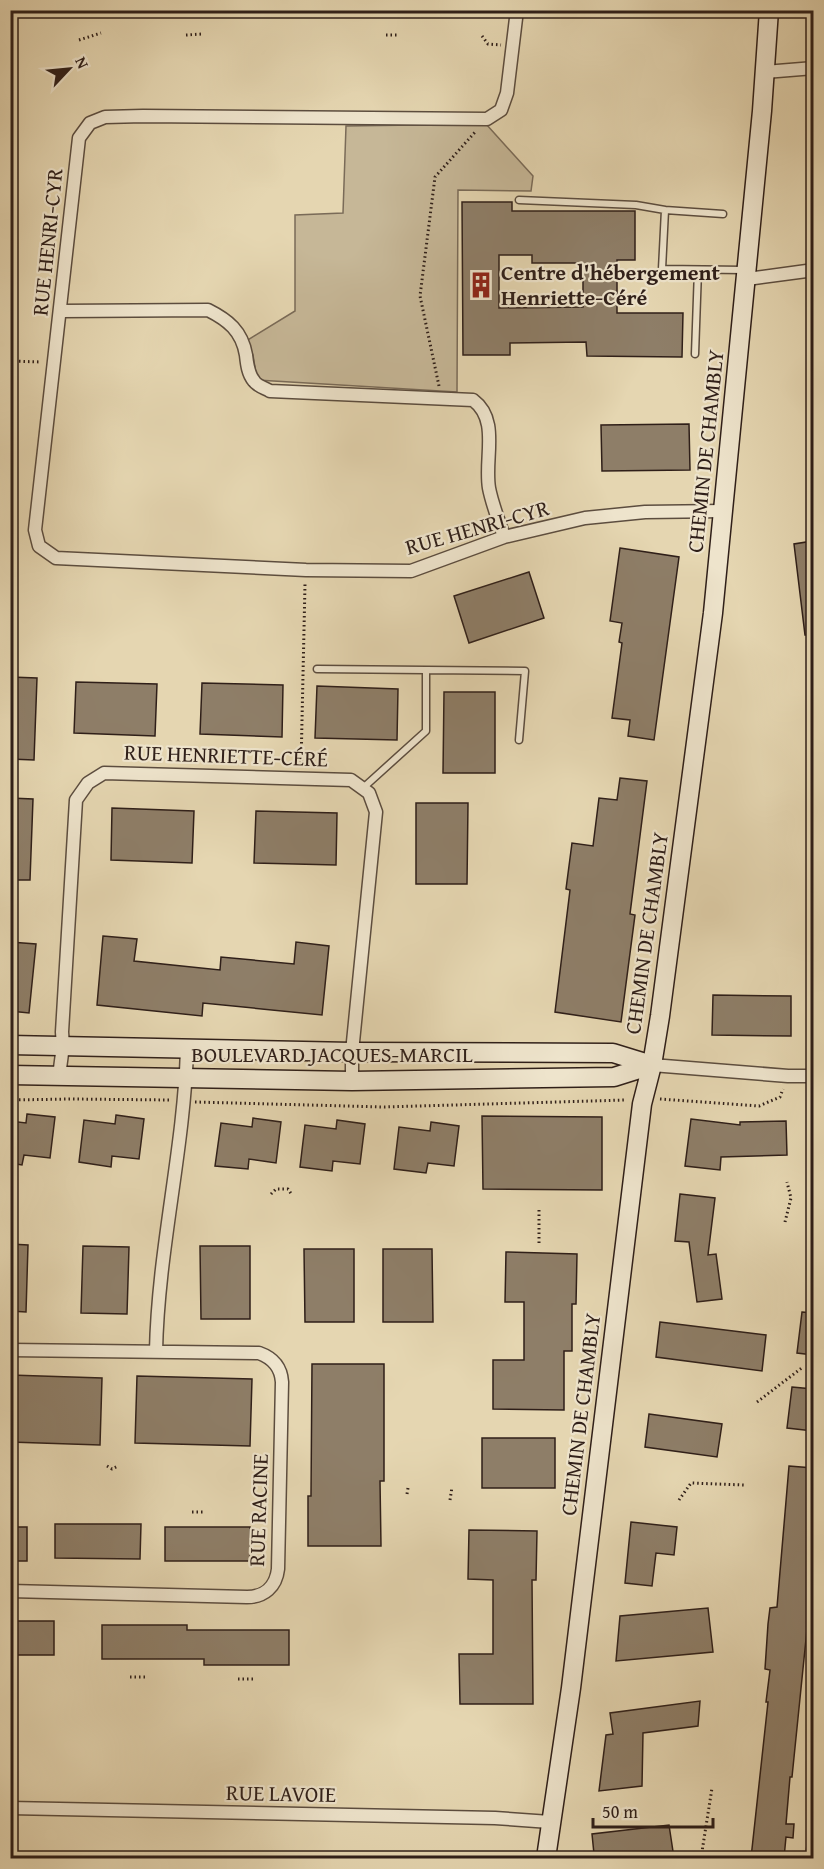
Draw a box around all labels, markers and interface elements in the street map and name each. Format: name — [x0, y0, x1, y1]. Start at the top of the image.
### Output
north arrow — [39, 39, 99, 99]
text: N — [69, 52, 96, 73]
street label: RUE HENRI-CYR — [23, 166, 71, 317]
place label: Centre d'hébergement Henriette-Céré — [501, 256, 721, 313]
building icon: Centre d'hébergement Henriette-Céré — [466, 270, 496, 300]
street label: CHEMIN DE CHAMBLY — [678, 348, 732, 554]
street label: RUE HENRI-CYR — [401, 491, 553, 563]
street label: RUE HENRIETTE-CÉRÉ — [123, 735, 329, 775]
street label: CHEMIN DE CHAMBLY — [616, 830, 676, 1036]
street label: BOULEVARD JACQUES-MARCIL — [191, 1038, 473, 1070]
street label: CHEMIN DE CHAMBLY — [552, 1311, 608, 1517]
street label: RUE RACINE — [240, 1453, 276, 1567]
street label: RUE LAVOIE — [226, 1776, 336, 1810]
scale bar — [593, 1791, 713, 1829]
text: 50 m — [602, 1798, 638, 1825]

